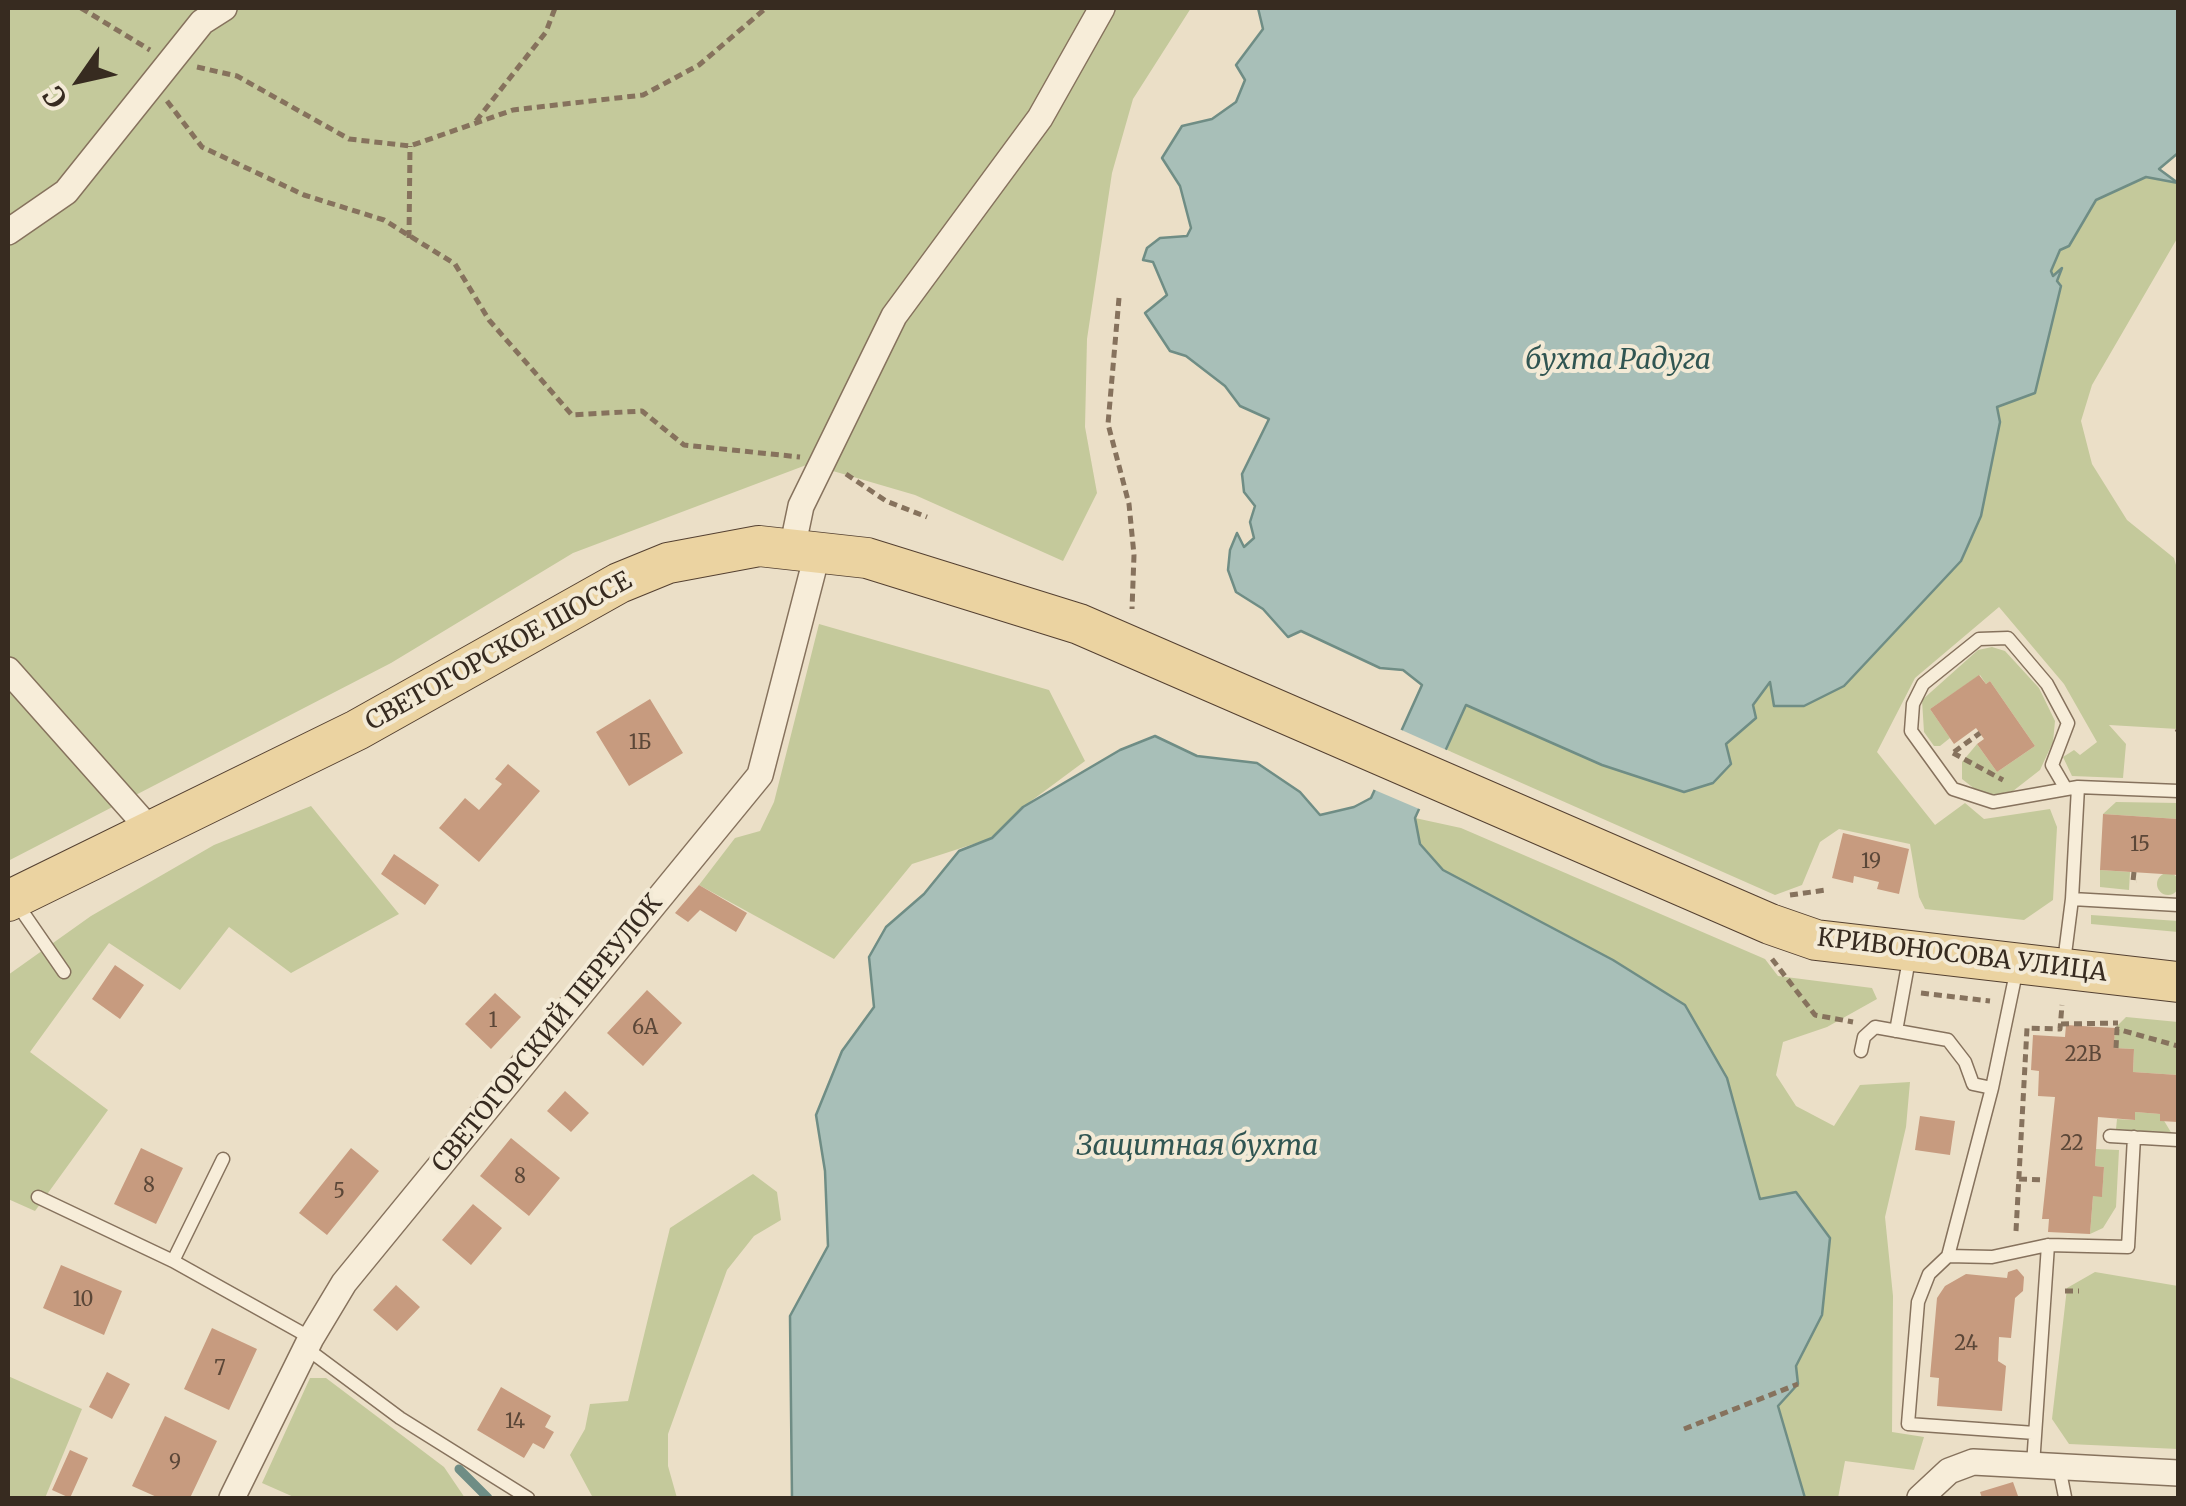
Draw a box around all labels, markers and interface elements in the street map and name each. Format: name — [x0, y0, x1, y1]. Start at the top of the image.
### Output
north arrow — [30, 30, 130, 130]
text: С — [35, 79, 75, 115]
water label: бухта Радуга — [1525, 344, 1711, 378]
street label: СВЕТОГОРСКОЕ ШОССЕ — [361, 566, 637, 738]
house number: 1Б — [629, 731, 651, 755]
house number: 15 — [2130, 833, 2150, 857]
house number: 19 — [1861, 850, 1881, 874]
street label: СВЕТОГОРСКИЙ ПЕРЕУЛОК — [427, 889, 669, 1179]
street label: КРИВОНОСОВА УЛИЦА — [1815, 923, 2109, 989]
house number: 1 — [488, 1009, 498, 1033]
house number: 6А — [632, 1016, 658, 1040]
house number: 22В — [2065, 1043, 2101, 1067]
water label: Защитная бухта — [1076, 1130, 1318, 1164]
house number: 22 — [2060, 1132, 2084, 1156]
house number: 8 — [514, 1165, 526, 1189]
house number: 8 — [143, 1174, 155, 1198]
house number: 5 — [333, 1180, 345, 1204]
house number: 10 — [72, 1288, 94, 1312]
house number: 24 — [1954, 1332, 1978, 1356]
house number: 7 — [214, 1357, 226, 1381]
house number: 14 — [505, 1410, 525, 1434]
house number: 9 — [169, 1451, 181, 1475]

